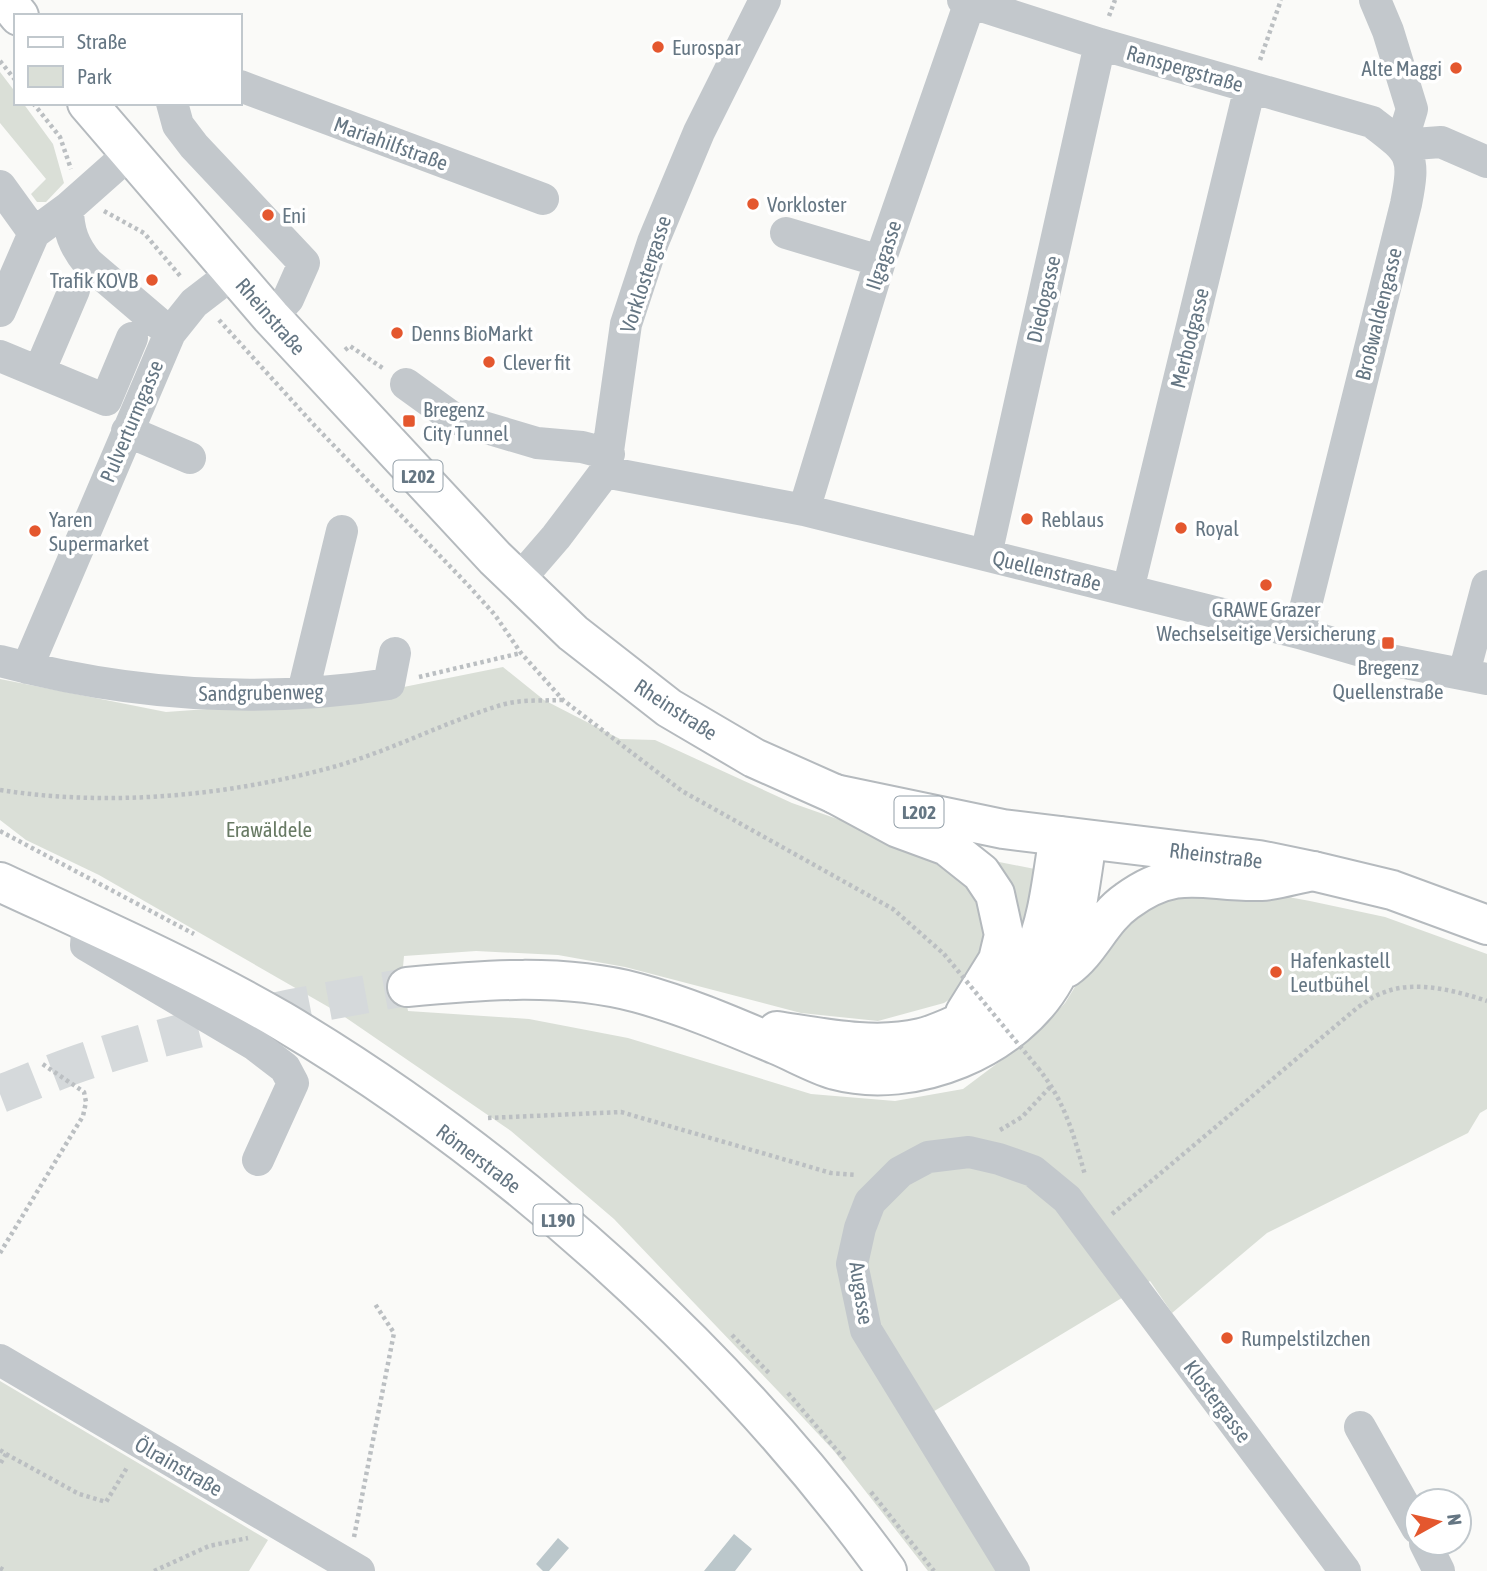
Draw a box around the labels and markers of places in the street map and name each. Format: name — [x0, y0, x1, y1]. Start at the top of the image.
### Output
place label: Eurospar — [672, 35, 741, 59]
marker: Eurospar — [650, 39, 666, 55]
place label: Alte Maggi — [1362, 56, 1442, 80]
marker: Alte Maggi — [1448, 60, 1464, 76]
place label: Vorkloster — [767, 192, 847, 216]
marker: Vorkloster — [745, 196, 761, 212]
place label: Eni — [282, 203, 306, 227]
marker: Eni — [260, 207, 276, 223]
place label: Trafik KOVB — [50, 268, 138, 292]
marker: Trafik KOVB — [144, 272, 160, 288]
place label: Denns BioMarkt — [411, 321, 533, 345]
marker: Denns BioMarkt — [389, 325, 405, 341]
place label: Clever fit — [503, 350, 571, 374]
marker: Clever fit — [481, 354, 497, 370]
place label: Bregenz City Tunnel — [423, 397, 509, 445]
marker: Bregenz City Tunnel — [401, 413, 417, 429]
place label: Yaren Supermarket — [49, 507, 149, 555]
place label: Reblaus — [1041, 507, 1104, 531]
marker: Reblaus — [1019, 511, 1035, 527]
place label: Royal — [1195, 516, 1239, 540]
marker: Royal — [1173, 520, 1189, 536]
marker: Yaren Supermarket — [27, 523, 43, 539]
marker: GRAWE Grazer Wechselseitige Versicherung — [1258, 577, 1274, 593]
place label: GRAWE Grazer Wechselseitige Versicherung — [1157, 597, 1375, 645]
marker: Bregenz Quellenstraße — [1380, 635, 1396, 651]
place label: Bregenz Quellenstraße — [1333, 655, 1444, 703]
place label: Hafenkastell Leutbühel — [1290, 948, 1391, 996]
marker: Hafenkastell Leutbühel — [1268, 964, 1284, 980]
place label: Rumpelstilzchen — [1241, 1326, 1371, 1350]
marker: Rumpelstilzchen — [1219, 1330, 1235, 1346]

